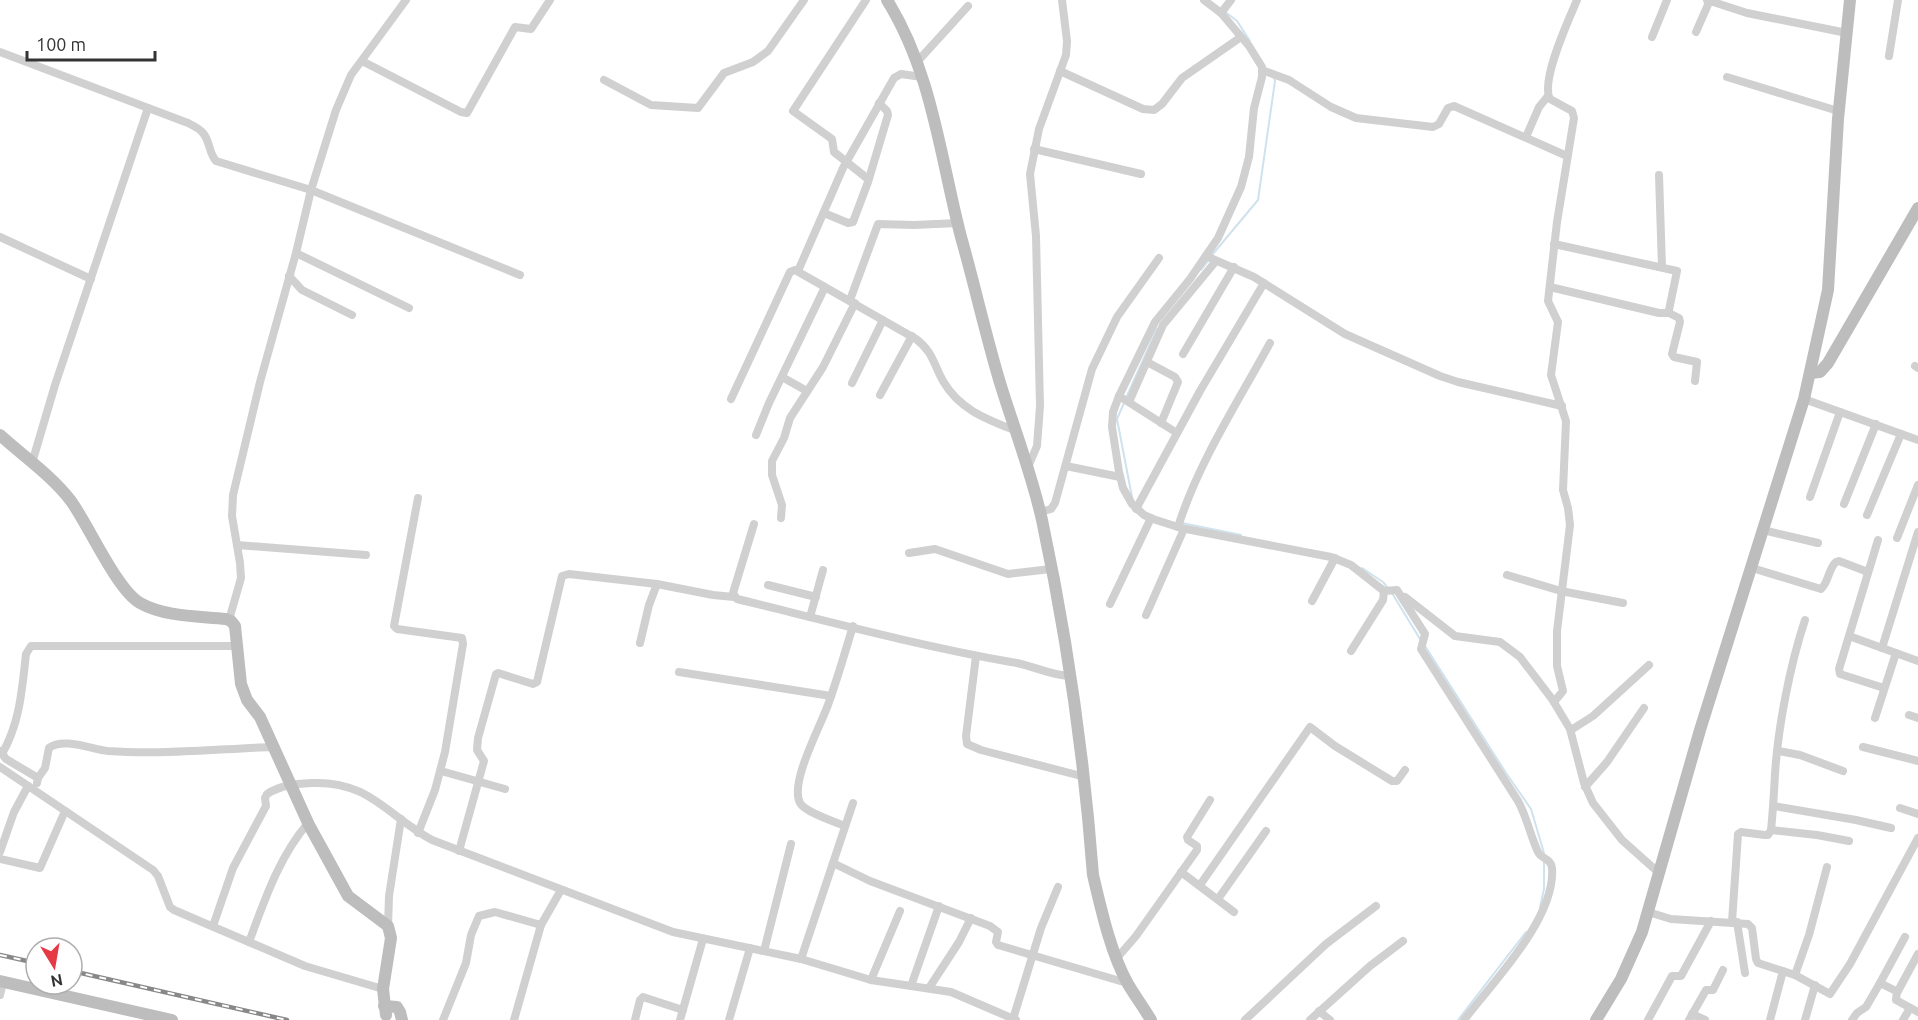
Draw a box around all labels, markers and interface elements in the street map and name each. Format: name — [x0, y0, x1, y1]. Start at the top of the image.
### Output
scale bar — [27, 24, 154, 62]
text: 100 m — [36, 34, 86, 54]
north arrow — [24, 936, 84, 996]
text: N — [49, 971, 64, 991]

